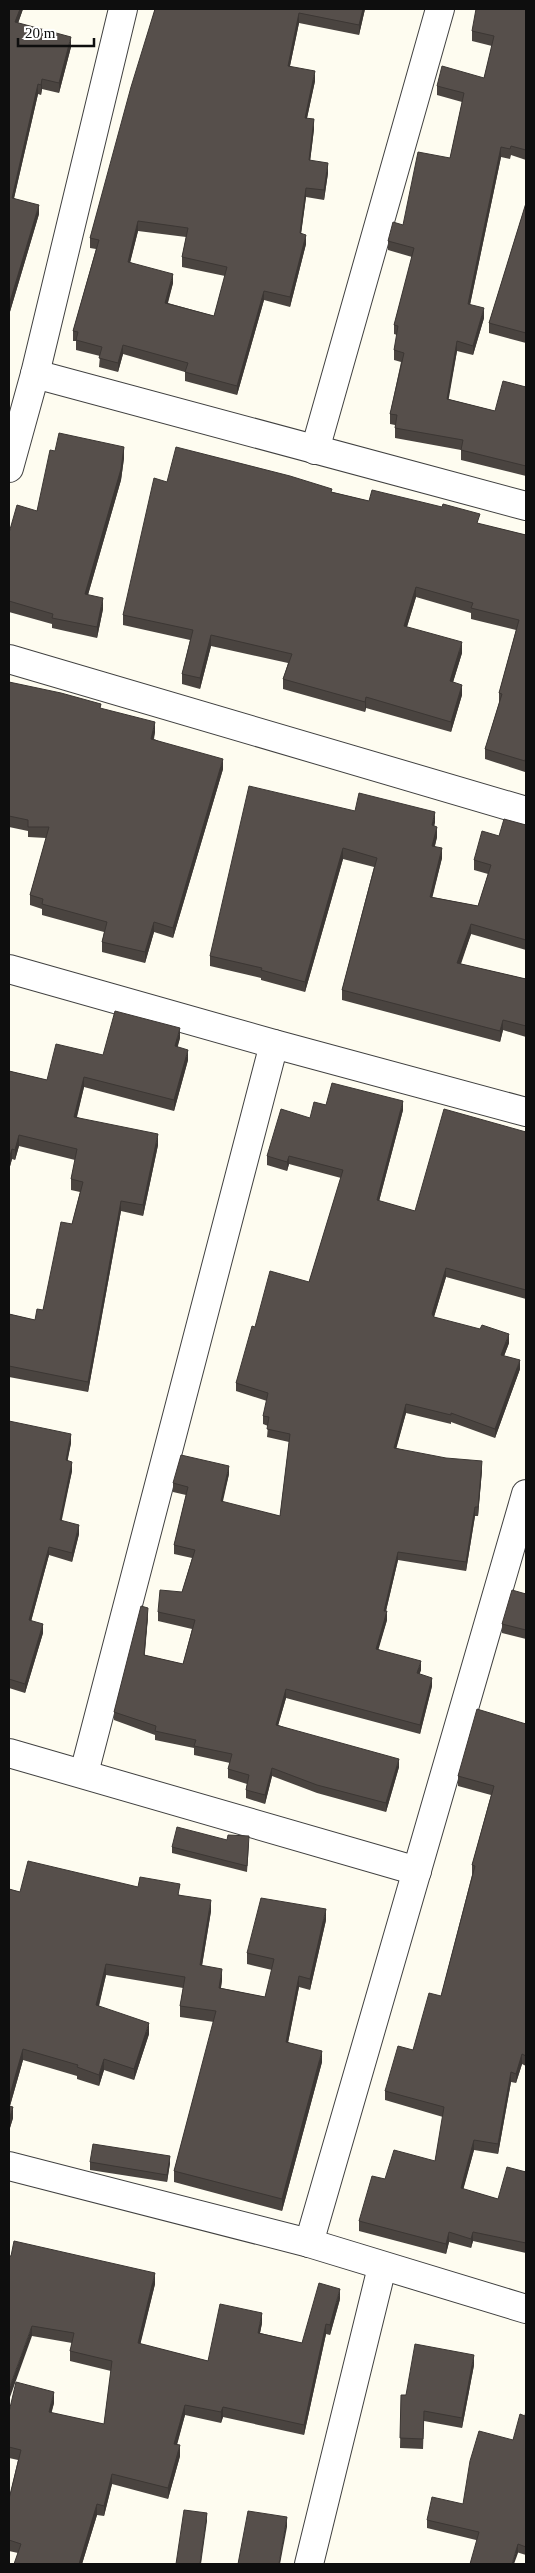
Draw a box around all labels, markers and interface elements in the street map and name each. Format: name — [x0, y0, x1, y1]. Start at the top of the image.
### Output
scale bar — [18, 15, 94, 47]
text: 20 m — [25, 25, 56, 41]

